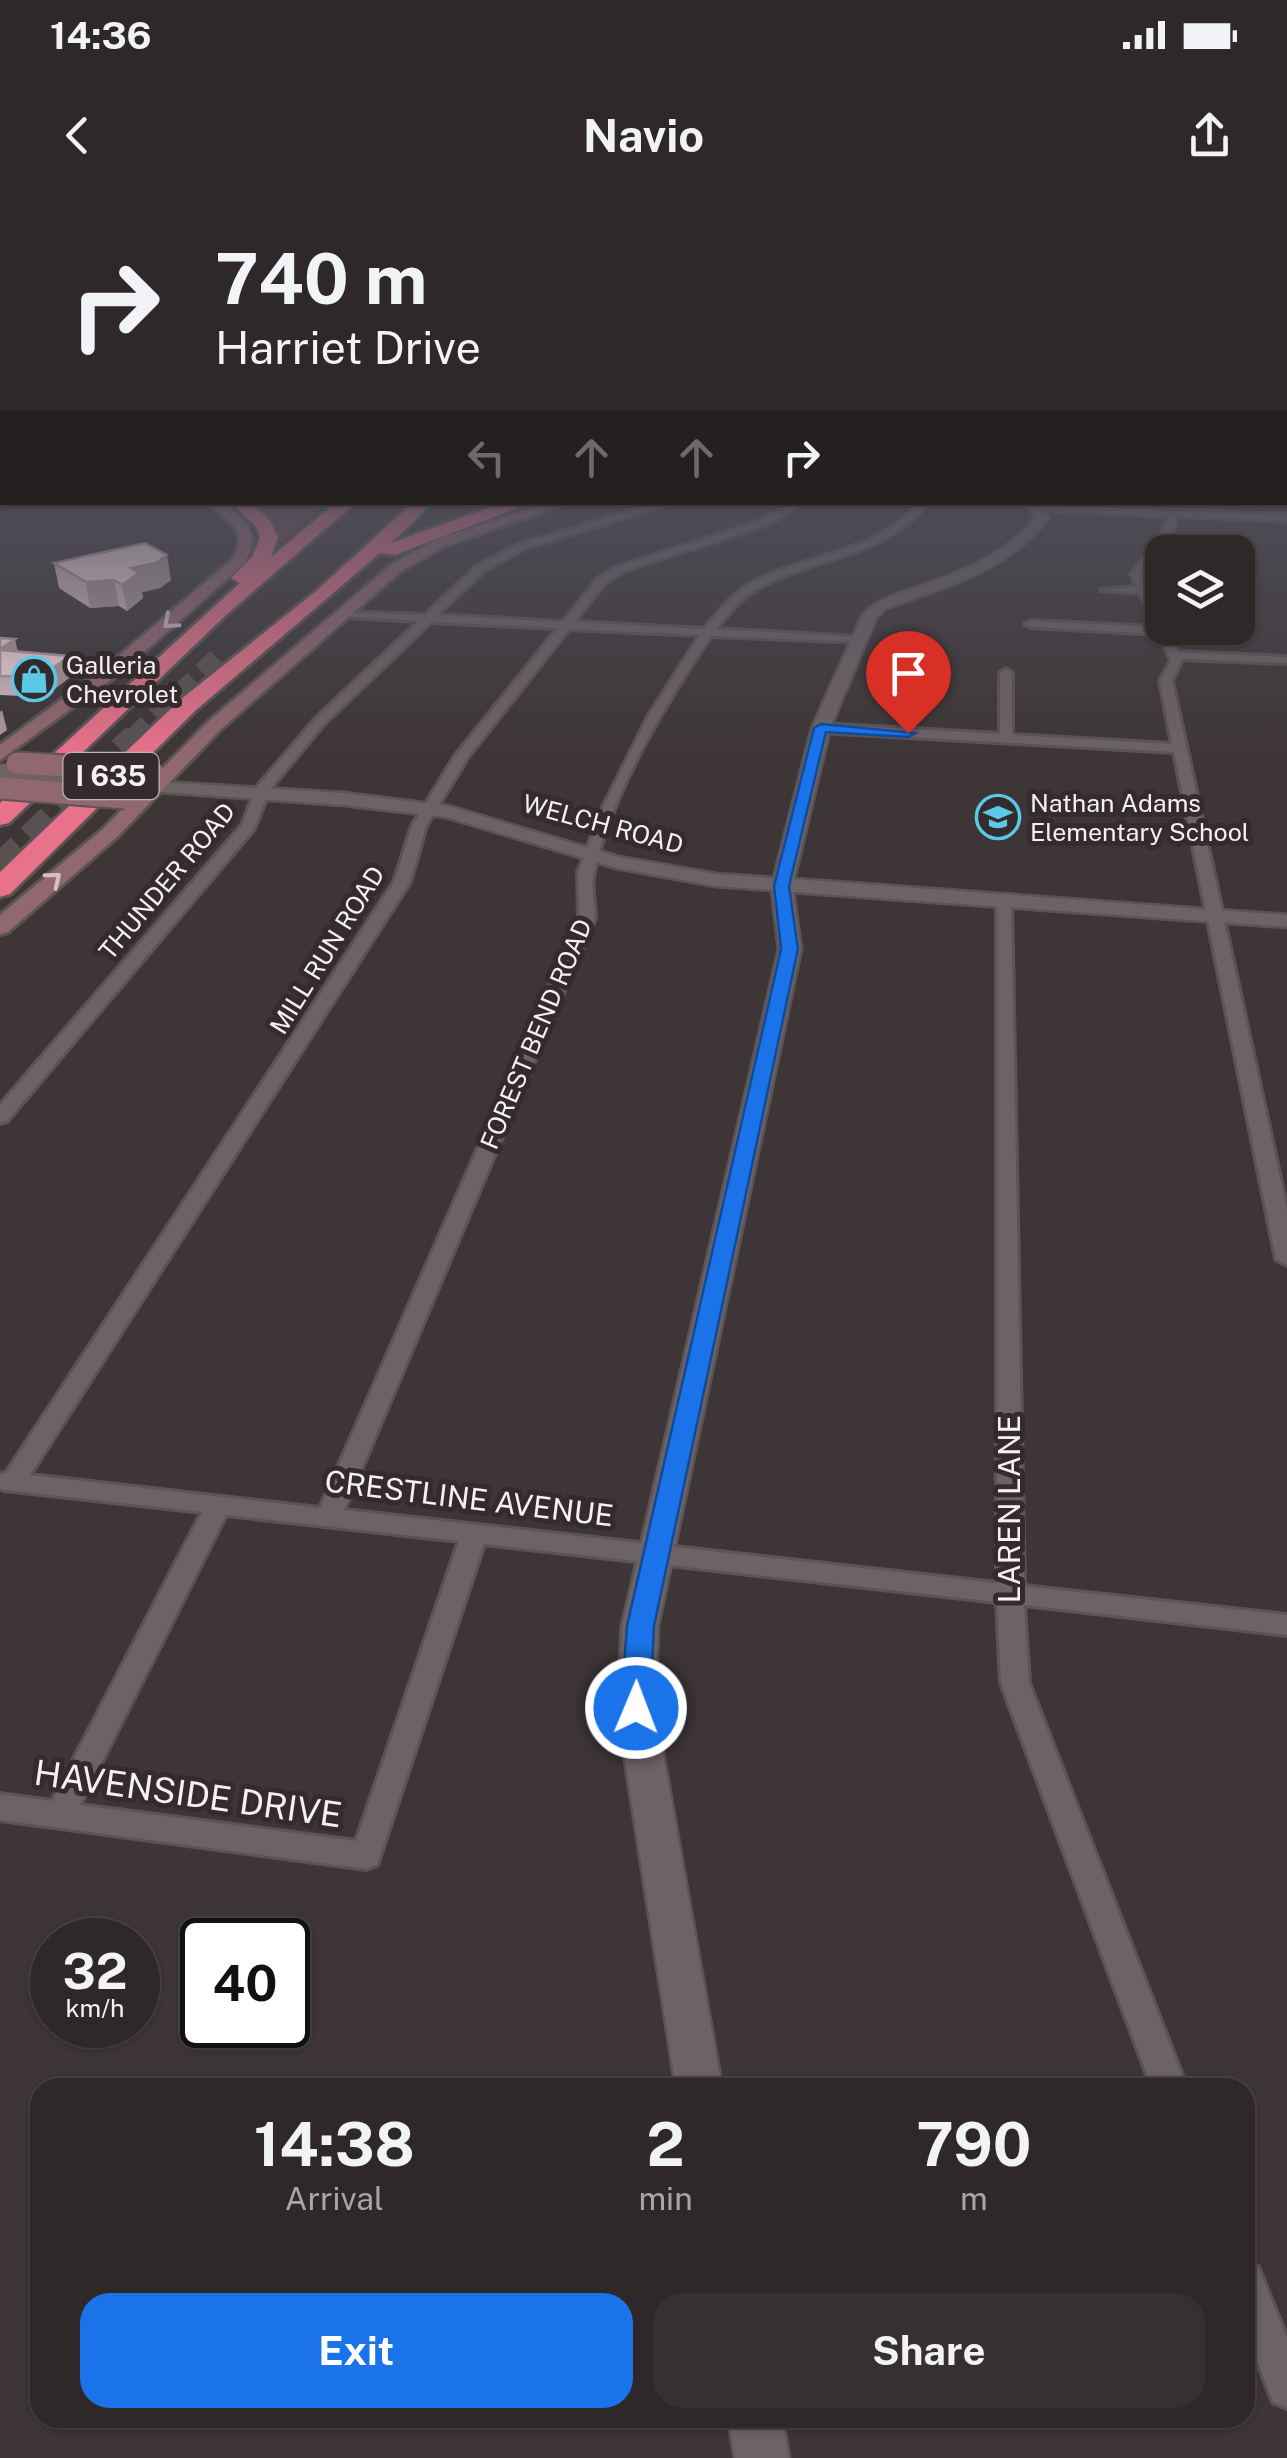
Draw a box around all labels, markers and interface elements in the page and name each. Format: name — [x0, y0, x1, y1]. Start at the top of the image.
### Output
text: 14:36 — [50, 13, 152, 58]
icon: back — [50, 108, 105, 163]
icon: share — [1182, 108, 1237, 163]
text: Navio — [583, 109, 704, 162]
text: 740 m — [215, 237, 427, 320]
icon: right — [50, 240, 180, 370]
text: Harriet Drive — [215, 321, 481, 374]
icon: left — [459, 430, 514, 485]
icon: ahead — [564, 430, 619, 485]
icon: ahead — [669, 430, 724, 485]
icon: right — [774, 430, 829, 485]
map controls — [1145, 535, 1255, 645]
button: layers — [1145, 535, 1255, 645]
one-way arrow — [164, 610, 182, 628]
pin — [866, 631, 951, 734]
icon: arrive — [881, 646, 936, 701]
place label: Galleria Chevrolet — [66, 650, 178, 709]
shop icon: Galleria Chevrolet — [11, 656, 57, 702]
road number: I 635 — [64, 753, 158, 799]
street label: WELCH ROAD — [519, 788, 687, 860]
place label: Nathan Adams Elementary School — [1030, 788, 1249, 847]
school or university icon: Nathan Adams Elementary School — [975, 794, 1021, 840]
street label: THUNDER ROAD — [93, 796, 241, 966]
street label: MILL RUN ROAD — [263, 861, 391, 1039]
one-way arrow — [43, 873, 61, 891]
street label: FOREST BEND ROAD — [474, 914, 598, 1154]
street label: LAREN LANE — [991, 1415, 1027, 1603]
street label: CRESTLINE AVENUE — [323, 1462, 615, 1534]
position arrow — [584, 1656, 688, 1760]
street label: HAVENSIDE DRIVE — [32, 1752, 345, 1835]
speed limit sign: 40 — [180, 1918, 310, 2048]
text: 32 — [62, 1941, 128, 2000]
text: km/h — [66, 1993, 124, 2023]
text: 14:38 — [254, 2109, 415, 2180]
text: 2 — [647, 2109, 685, 2180]
text: 790 — [916, 2109, 1031, 2180]
text: Arrival — [285, 2180, 384, 2217]
text: min — [638, 2180, 693, 2217]
text: m — [960, 2180, 988, 2217]
button: Exit — [80, 2293, 633, 2408]
button: Share — [653, 2293, 1205, 2408]

